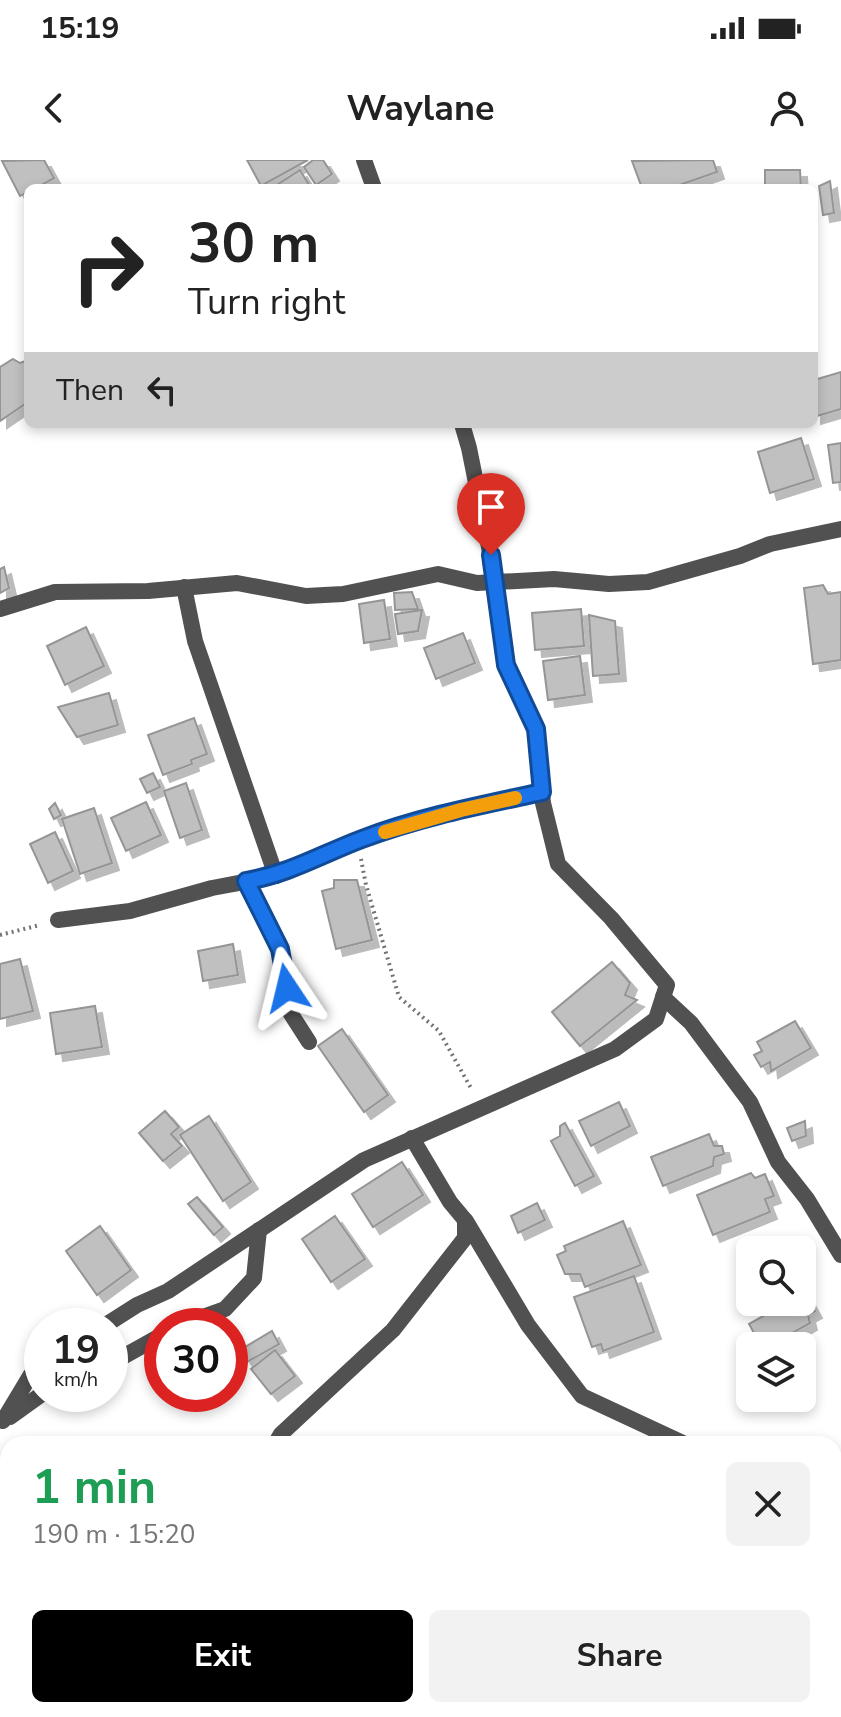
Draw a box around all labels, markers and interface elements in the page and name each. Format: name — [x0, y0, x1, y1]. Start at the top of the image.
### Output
text: 15:19 — [40, 8, 119, 49]
text: Waylane — [346, 84, 495, 133]
icon: back — [32, 86, 76, 130]
icon: person — [765, 86, 809, 130]
text: 30 m — [188, 205, 319, 282]
icon: right — [56, 216, 160, 320]
text: Turn right — [188, 278, 345, 327]
icon: left — [140, 368, 184, 412]
text: Then — [56, 370, 124, 411]
pin — [457, 473, 525, 555]
icon: arrive — [469, 485, 513, 529]
position arrow — [245, 946, 329, 1030]
map controls — [736, 1236, 816, 1412]
button: search — [736, 1236, 816, 1316]
speed limit sign: 30 — [144, 1308, 248, 1412]
text: 19 — [52, 1323, 100, 1377]
button: layers — [736, 1332, 816, 1412]
text: km/h — [54, 1366, 98, 1393]
text: 1 min — [32, 1454, 156, 1520]
button: close — [726, 1462, 810, 1546]
text: 190 m · 15:20 — [32, 1517, 195, 1552]
button: Exit — [32, 1610, 413, 1702]
button: Share — [429, 1610, 810, 1702]

